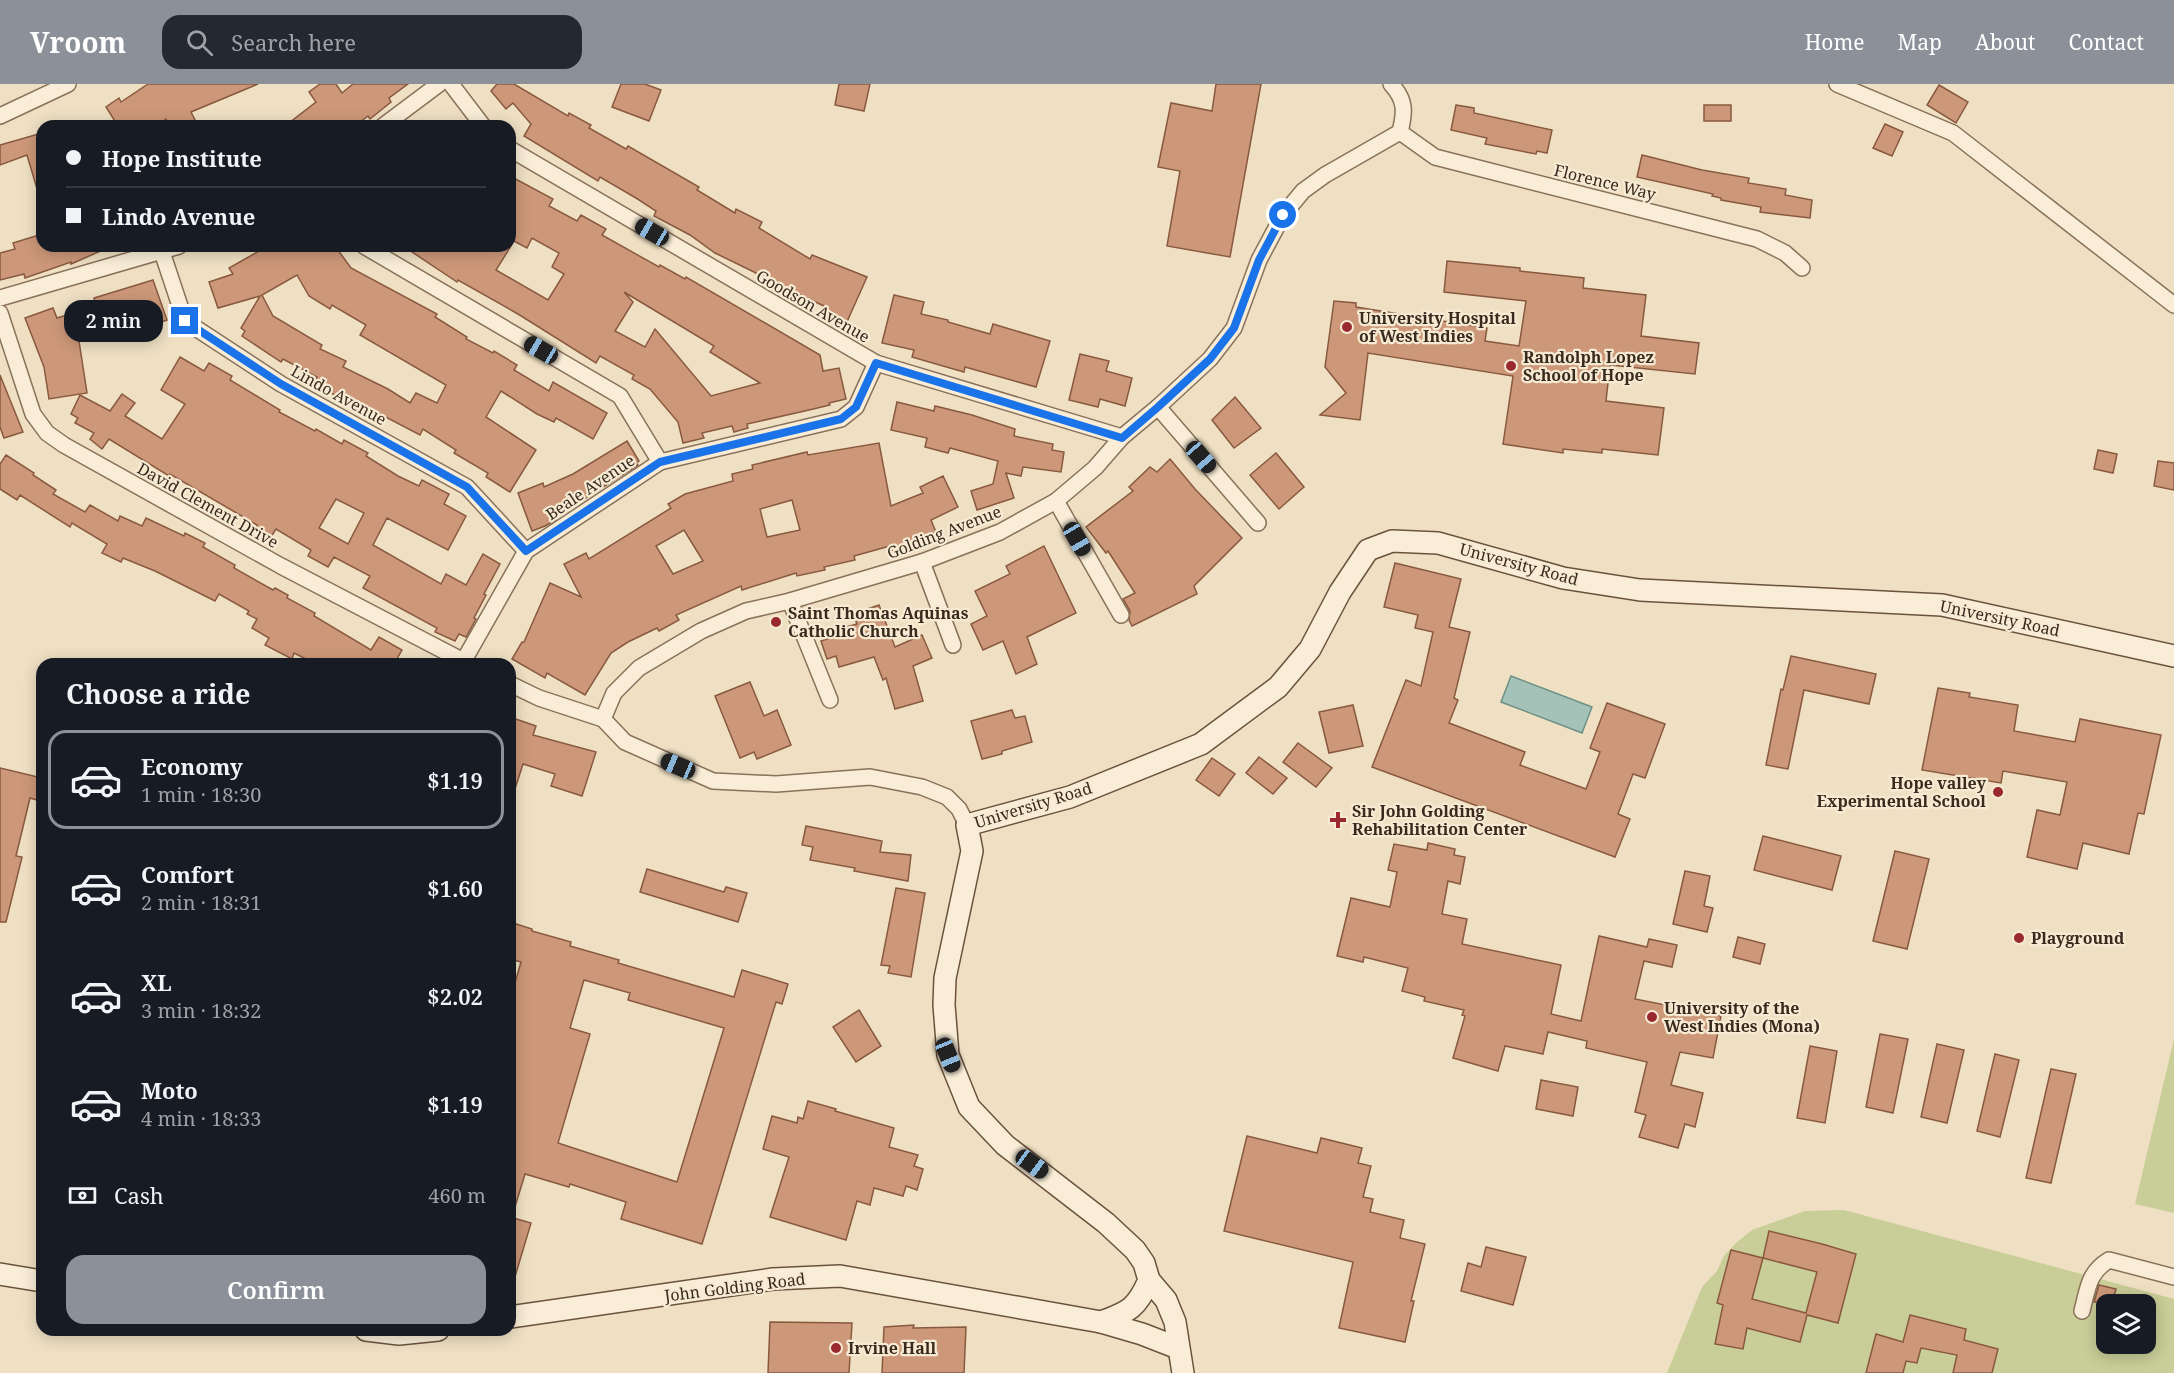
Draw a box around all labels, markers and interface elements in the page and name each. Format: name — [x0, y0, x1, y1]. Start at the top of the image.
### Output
search box — [162, 15, 582, 69]
text: Vroom — [30, 23, 126, 61]
icon: search — [183, 26, 216, 59]
text: Search here — [231, 27, 356, 57]
text: Home — [1805, 28, 1865, 56]
text: Map — [1898, 28, 1942, 56]
text: About — [1975, 28, 2036, 56]
text: Contact — [2069, 28, 2144, 56]
text: Hope Institute — [102, 143, 262, 173]
street label: Florence Way — [1552, 159, 1659, 205]
text: Lindo Avenue — [102, 201, 255, 231]
route start — [1269, 201, 1296, 228]
car — [632, 215, 672, 249]
street label: Goodson Avenue — [752, 265, 874, 347]
callout: 2 min — [65, 300, 164, 342]
text: 2 min — [86, 307, 141, 334]
route end — [171, 307, 198, 334]
place label: University Hospital of West Indies — [1359, 307, 1516, 347]
marker: University Hospital of West Indies — [1340, 320, 1354, 334]
car — [521, 333, 561, 367]
place label: Randolph Lopez School of Hope — [1523, 346, 1654, 386]
marker: Randolph Lopez School of Hope — [1504, 359, 1518, 373]
street label: Lindo Avenue — [287, 360, 391, 430]
car — [1182, 438, 1220, 476]
street label: Beale Avenue — [541, 449, 639, 525]
street label: David Clement Drive — [133, 457, 283, 553]
street label: Golding Avenue — [884, 500, 1004, 564]
car — [1060, 519, 1094, 559]
street label: University Road — [1457, 538, 1581, 590]
street label: University Road — [1938, 595, 2062, 641]
place label: Saint Thomas Aquinas Catholic Church — [788, 602, 969, 642]
marker: Saint Thomas Aquinas Catholic Church — [769, 615, 783, 629]
text: Choose a ride — [66, 675, 251, 712]
text: Economy — [141, 751, 243, 781]
car — [658, 751, 698, 781]
icon: car — [69, 753, 123, 807]
text: $1.19 — [427, 765, 483, 795]
place label: Hope valley Experimental School — [1817, 772, 1987, 812]
street label: University Road — [971, 777, 1095, 833]
text: 1 min · 18:30 — [141, 781, 261, 808]
marker: Hope valley Experimental School — [1991, 785, 2005, 799]
place label: Sir John Golding Rehabilitation Center — [1352, 800, 1528, 840]
marker: Sir John Golding Rehabilitation Center — [1329, 811, 1347, 829]
text: Comfort — [141, 859, 234, 889]
icon: car — [69, 861, 123, 915]
text: $1.60 — [427, 873, 483, 903]
text: 2 min · 18:31 — [141, 889, 261, 916]
place label: Playground — [2031, 927, 2125, 949]
marker: Playground — [2012, 931, 2026, 945]
text: XL — [141, 967, 172, 997]
icon: car — [69, 969, 123, 1023]
text: $2.02 — [427, 981, 483, 1011]
text: 3 min · 18:32 — [141, 997, 261, 1024]
place label: University of the West Indies (Mona) — [1664, 997, 1820, 1037]
marker: University of the West Indies (Mona) — [1645, 1010, 1659, 1024]
car — [933, 1035, 963, 1075]
text: Moto — [141, 1075, 198, 1105]
icon: car — [69, 1077, 123, 1131]
text: $1.19 — [427, 1089, 483, 1119]
text: 4 min · 18:33 — [141, 1105, 261, 1132]
car — [1012, 1146, 1052, 1182]
icon: cash — [66, 1179, 99, 1212]
text: Cash — [114, 1180, 164, 1210]
text: 460 m — [428, 1182, 486, 1209]
button: Confirm — [66, 1255, 486, 1324]
street label: John Golding Road — [662, 1267, 807, 1307]
map controls — [2096, 1294, 2156, 1354]
button: layers — [2096, 1294, 2156, 1354]
place label: Irvine Hall — [848, 1337, 936, 1359]
marker: Irvine Hall — [829, 1341, 843, 1355]

